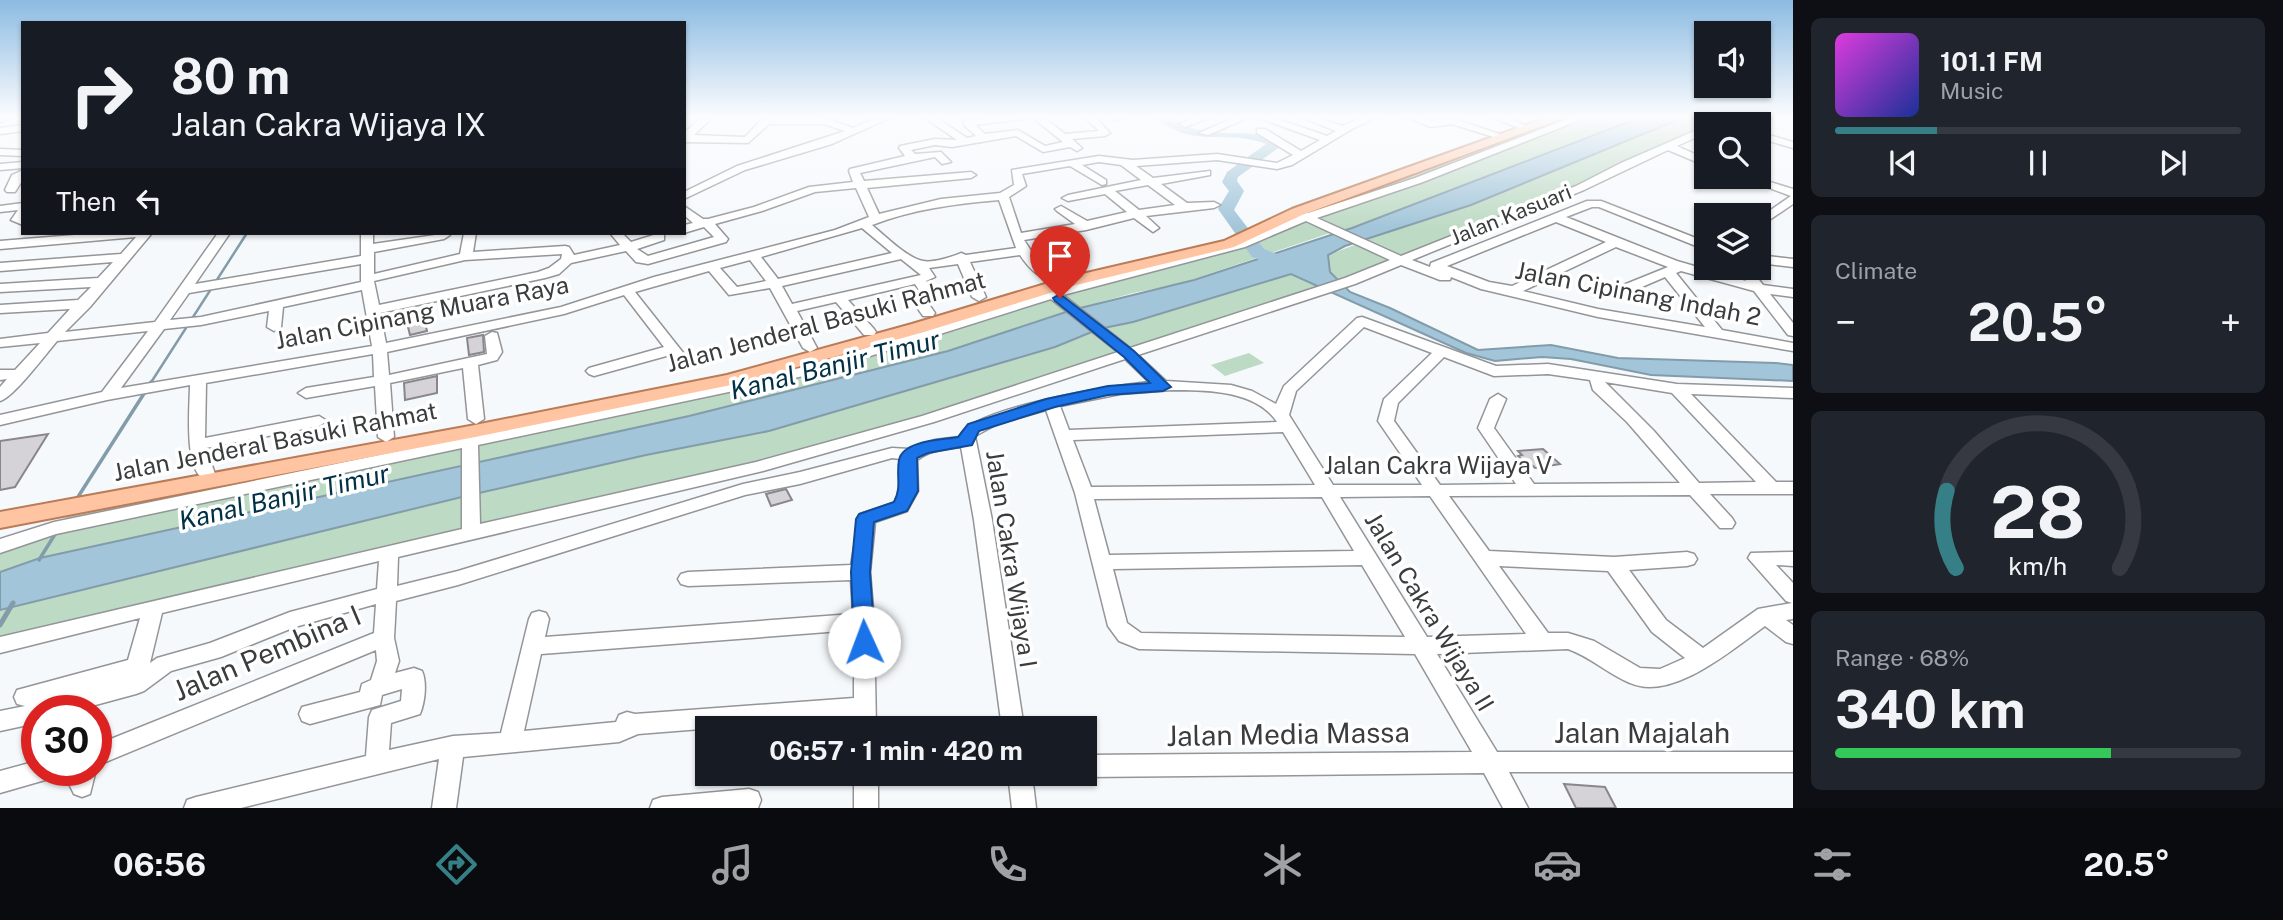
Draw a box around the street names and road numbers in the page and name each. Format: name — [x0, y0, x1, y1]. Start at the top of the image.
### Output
street label: Jalan Kasuari — [1447, 179, 1575, 250]
street label: Jalan Cipinang Indah 2 — [1513, 255, 1763, 331]
street label: Jalan Jenderal Basuki Rahmat — [663, 265, 988, 377]
street label: Jalan Cipinang Muara Raya — [273, 270, 571, 354]
street label: Jalan Jenderal Basuki Rahmat — [110, 396, 439, 486]
street label: Jalan Cakra Wijaya I — [981, 448, 1043, 670]
street label: Jalan Cakra Wijaya V — [1324, 451, 1552, 479]
street label: Jalan Cakra Wijaya II — [1360, 507, 1500, 716]
street label: Jalan Pembina I — [168, 598, 366, 707]
street label: Jalan Media Massa — [1166, 715, 1410, 752]
street label: Jalan Majalah — [1554, 716, 1730, 749]

